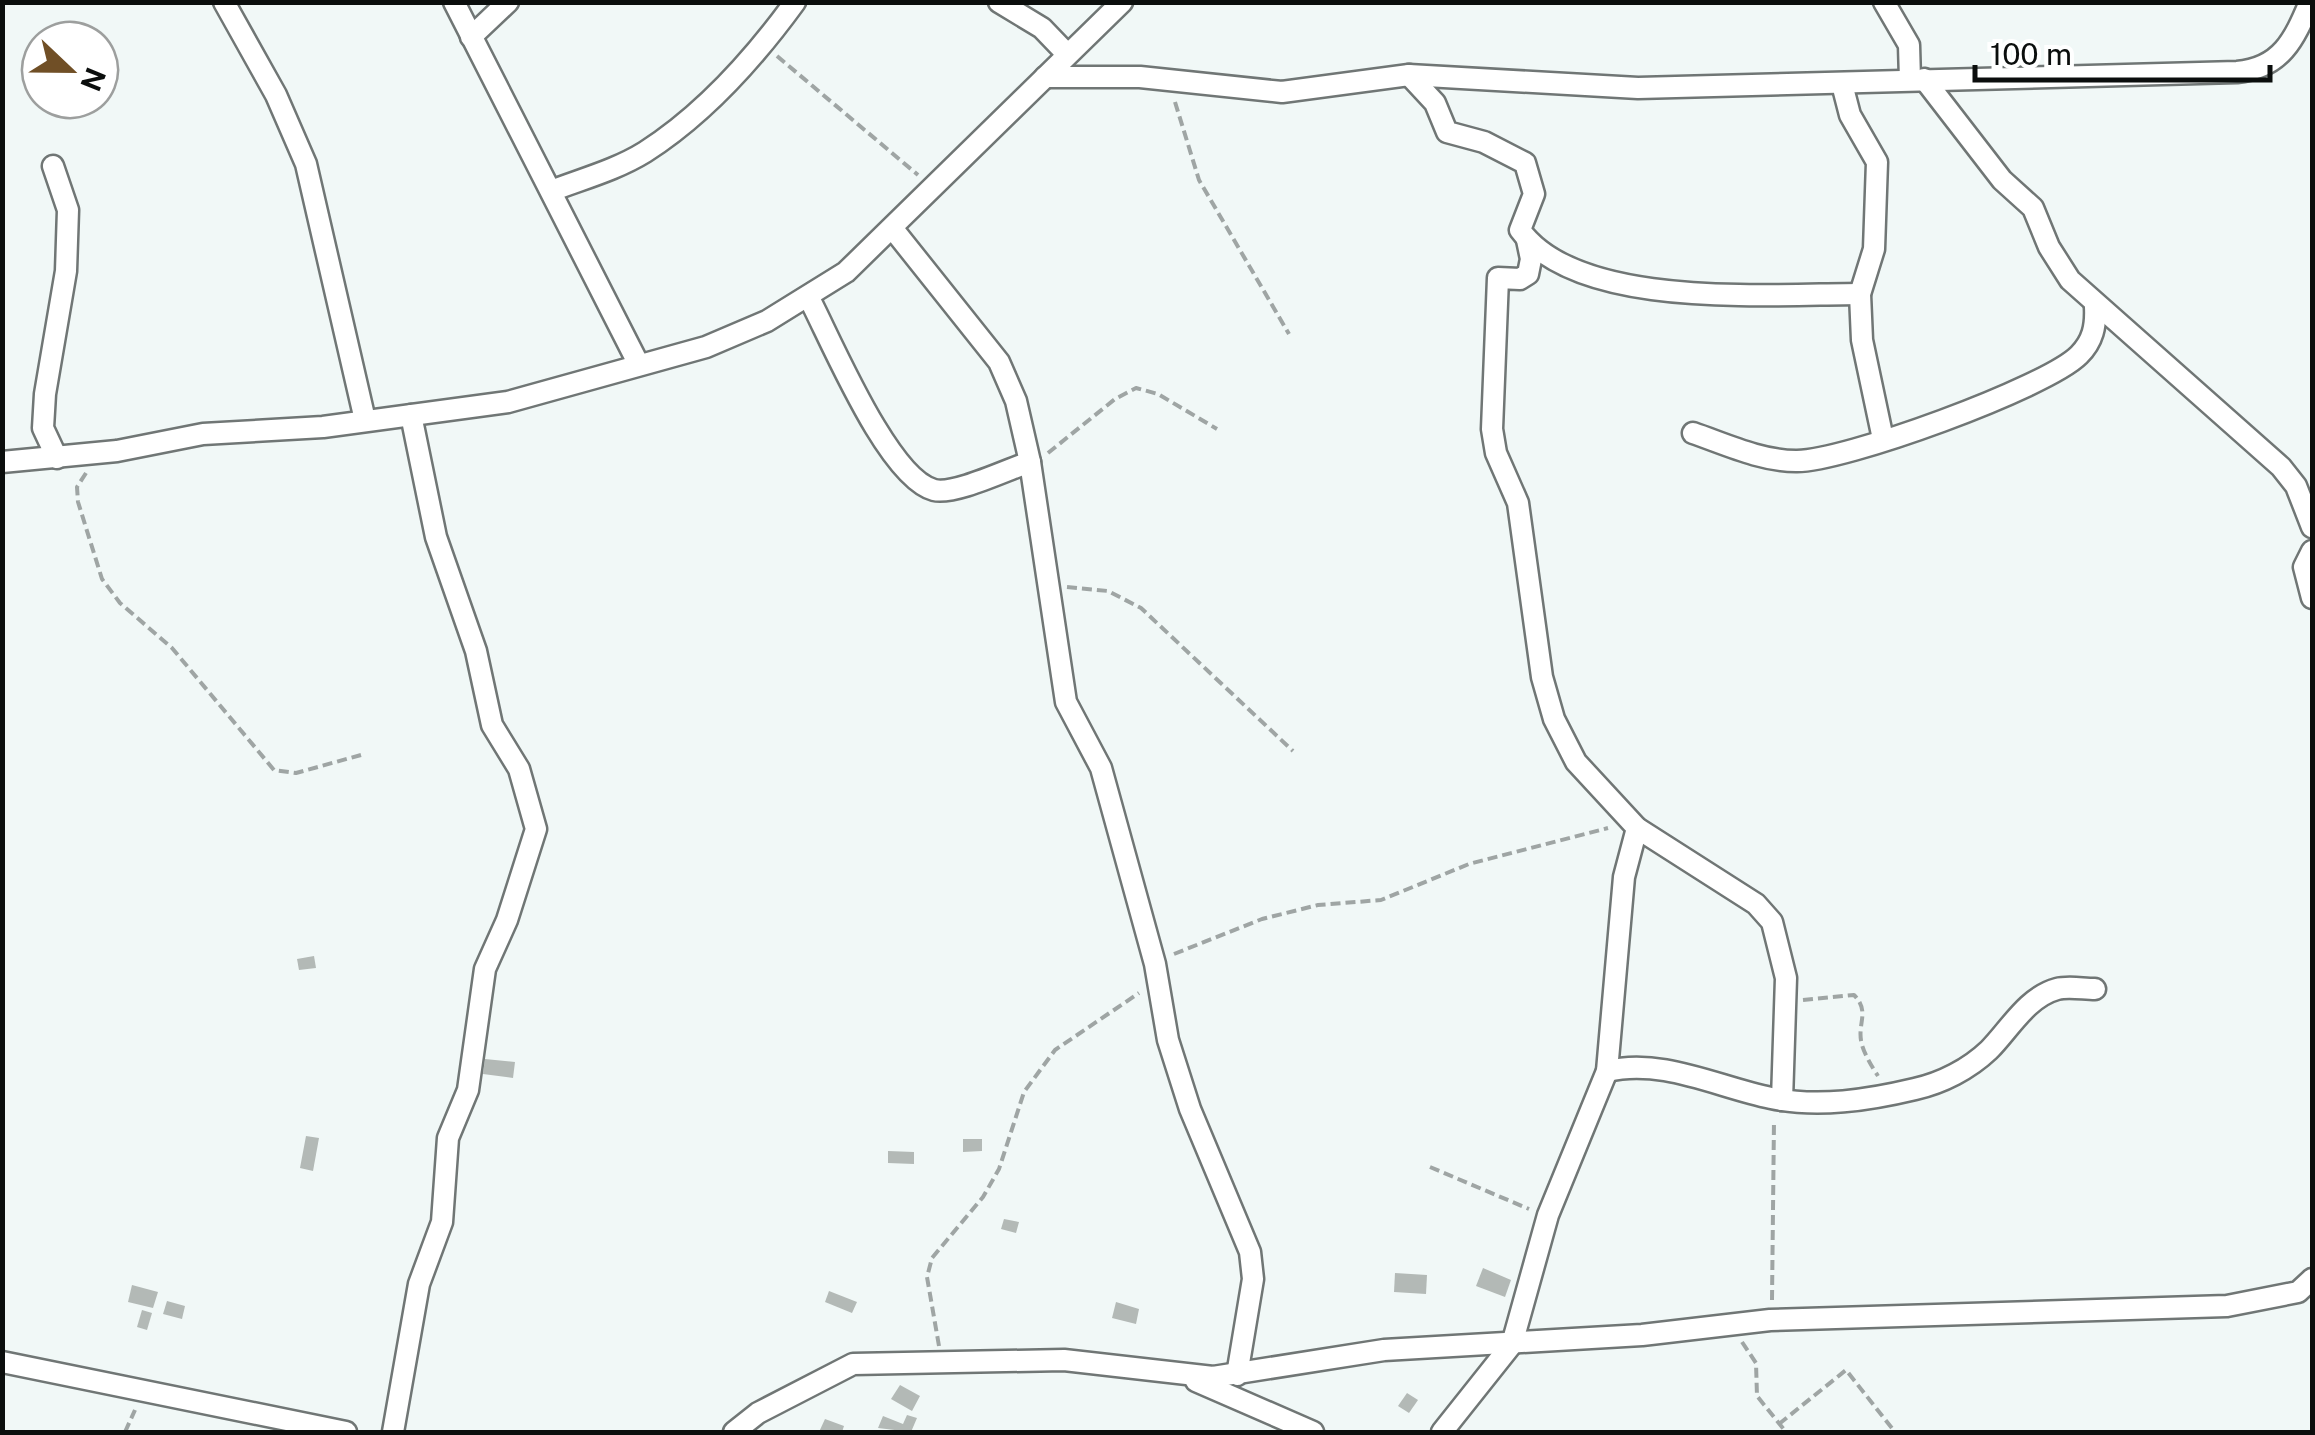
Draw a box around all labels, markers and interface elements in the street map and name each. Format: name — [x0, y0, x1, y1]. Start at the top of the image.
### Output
north arrow — [20, 20, 120, 120]
scale bar — [1975, 20, 2270, 82]
text: 100 m — [1990, 36, 2072, 72]
text: N — [74, 63, 113, 96]

